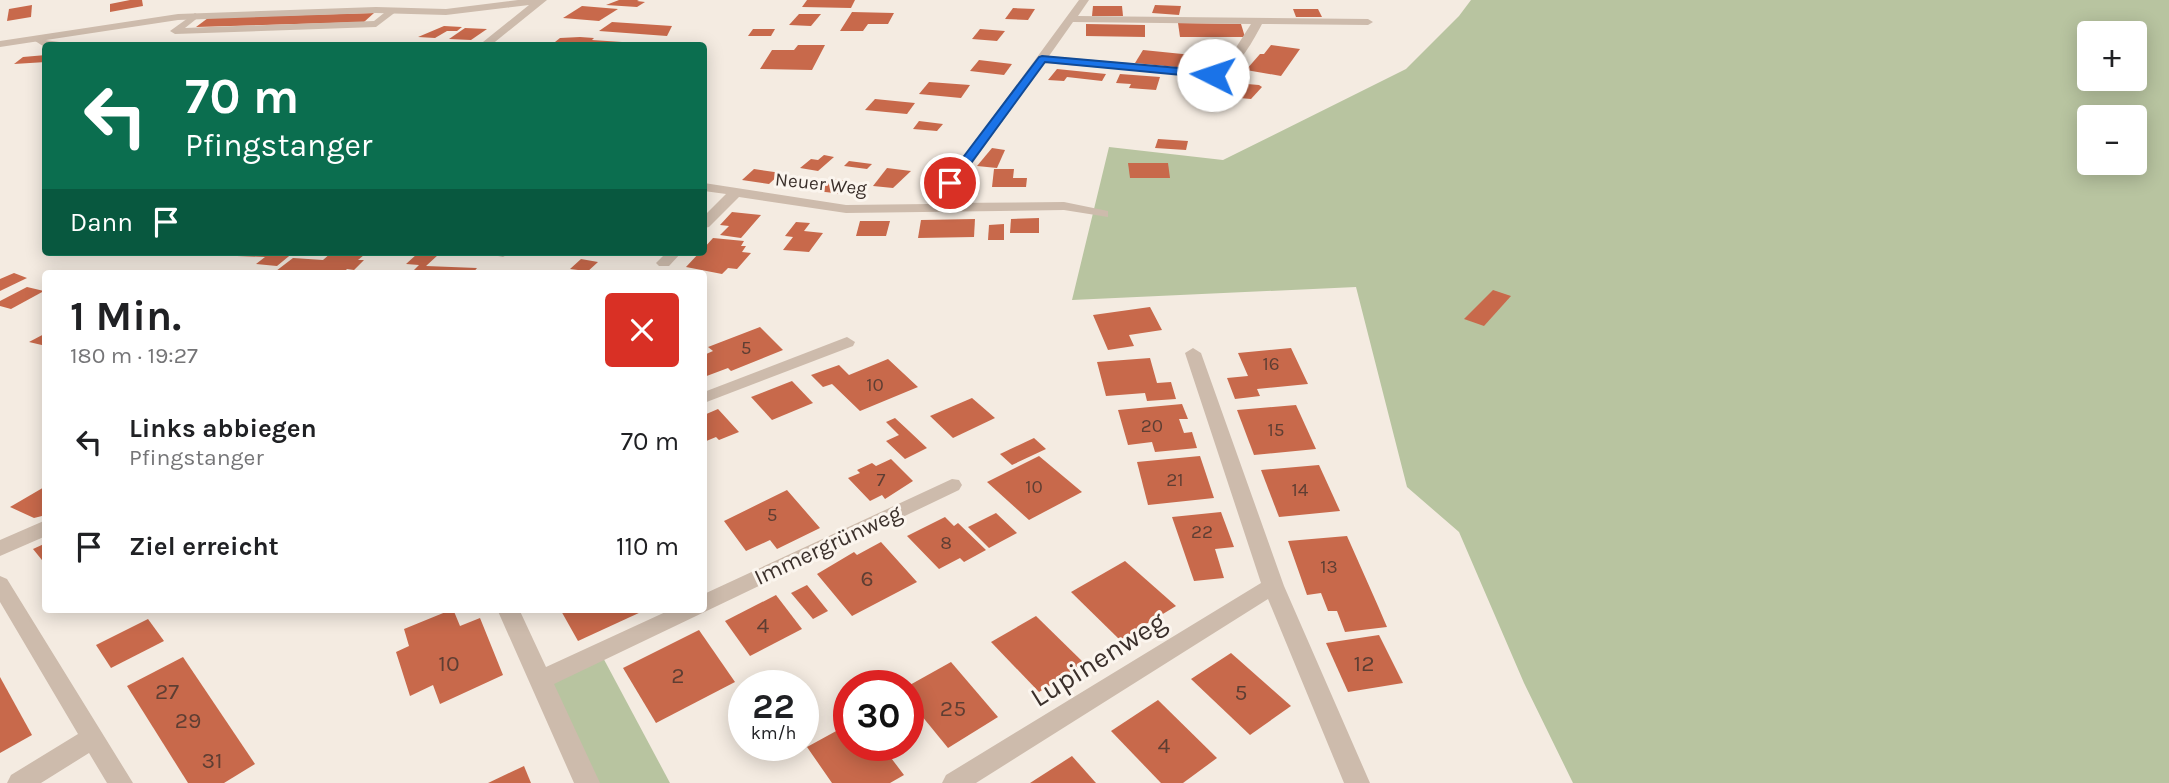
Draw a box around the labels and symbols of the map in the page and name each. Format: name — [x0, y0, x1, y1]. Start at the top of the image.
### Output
position arrow — [1176, 38, 1250, 112]
pin — [920, 153, 980, 213]
street label: Neuer Weg — [774, 168, 868, 200]
house number: 5 — [741, 337, 751, 359]
house number: 16 — [1262, 353, 1280, 375]
house number: 10 — [866, 374, 884, 396]
house number: 20 — [1141, 415, 1163, 437]
house number: 15 — [1267, 419, 1285, 441]
house number: 7 — [877, 469, 886, 491]
house number: 21 — [1166, 469, 1184, 491]
house number: 10 — [1025, 476, 1043, 498]
house number: 14 — [1292, 479, 1309, 501]
street label: Immergrünweg — [750, 499, 906, 591]
house number: 5 — [767, 504, 777, 526]
house number: 22 — [1191, 521, 1213, 543]
house number: 8 — [940, 532, 952, 554]
house number: 13 — [1320, 556, 1338, 578]
house number: 6 — [860, 565, 874, 592]
street label: Lupinenweg — [1024, 604, 1172, 714]
house number: 4 — [757, 612, 770, 639]
house number: 10 — [438, 650, 460, 677]
house number: 12 — [1354, 650, 1374, 677]
house number: 2 — [671, 662, 685, 689]
speed limit sign: 30 — [833, 670, 924, 761]
house number: 27 — [155, 678, 179, 705]
house number: 5 — [1235, 679, 1247, 706]
house number: 25 — [940, 695, 966, 722]
house number: 29 — [175, 707, 201, 734]
house number: 4 — [1158, 732, 1171, 759]
house number: 31 — [201, 747, 223, 774]

